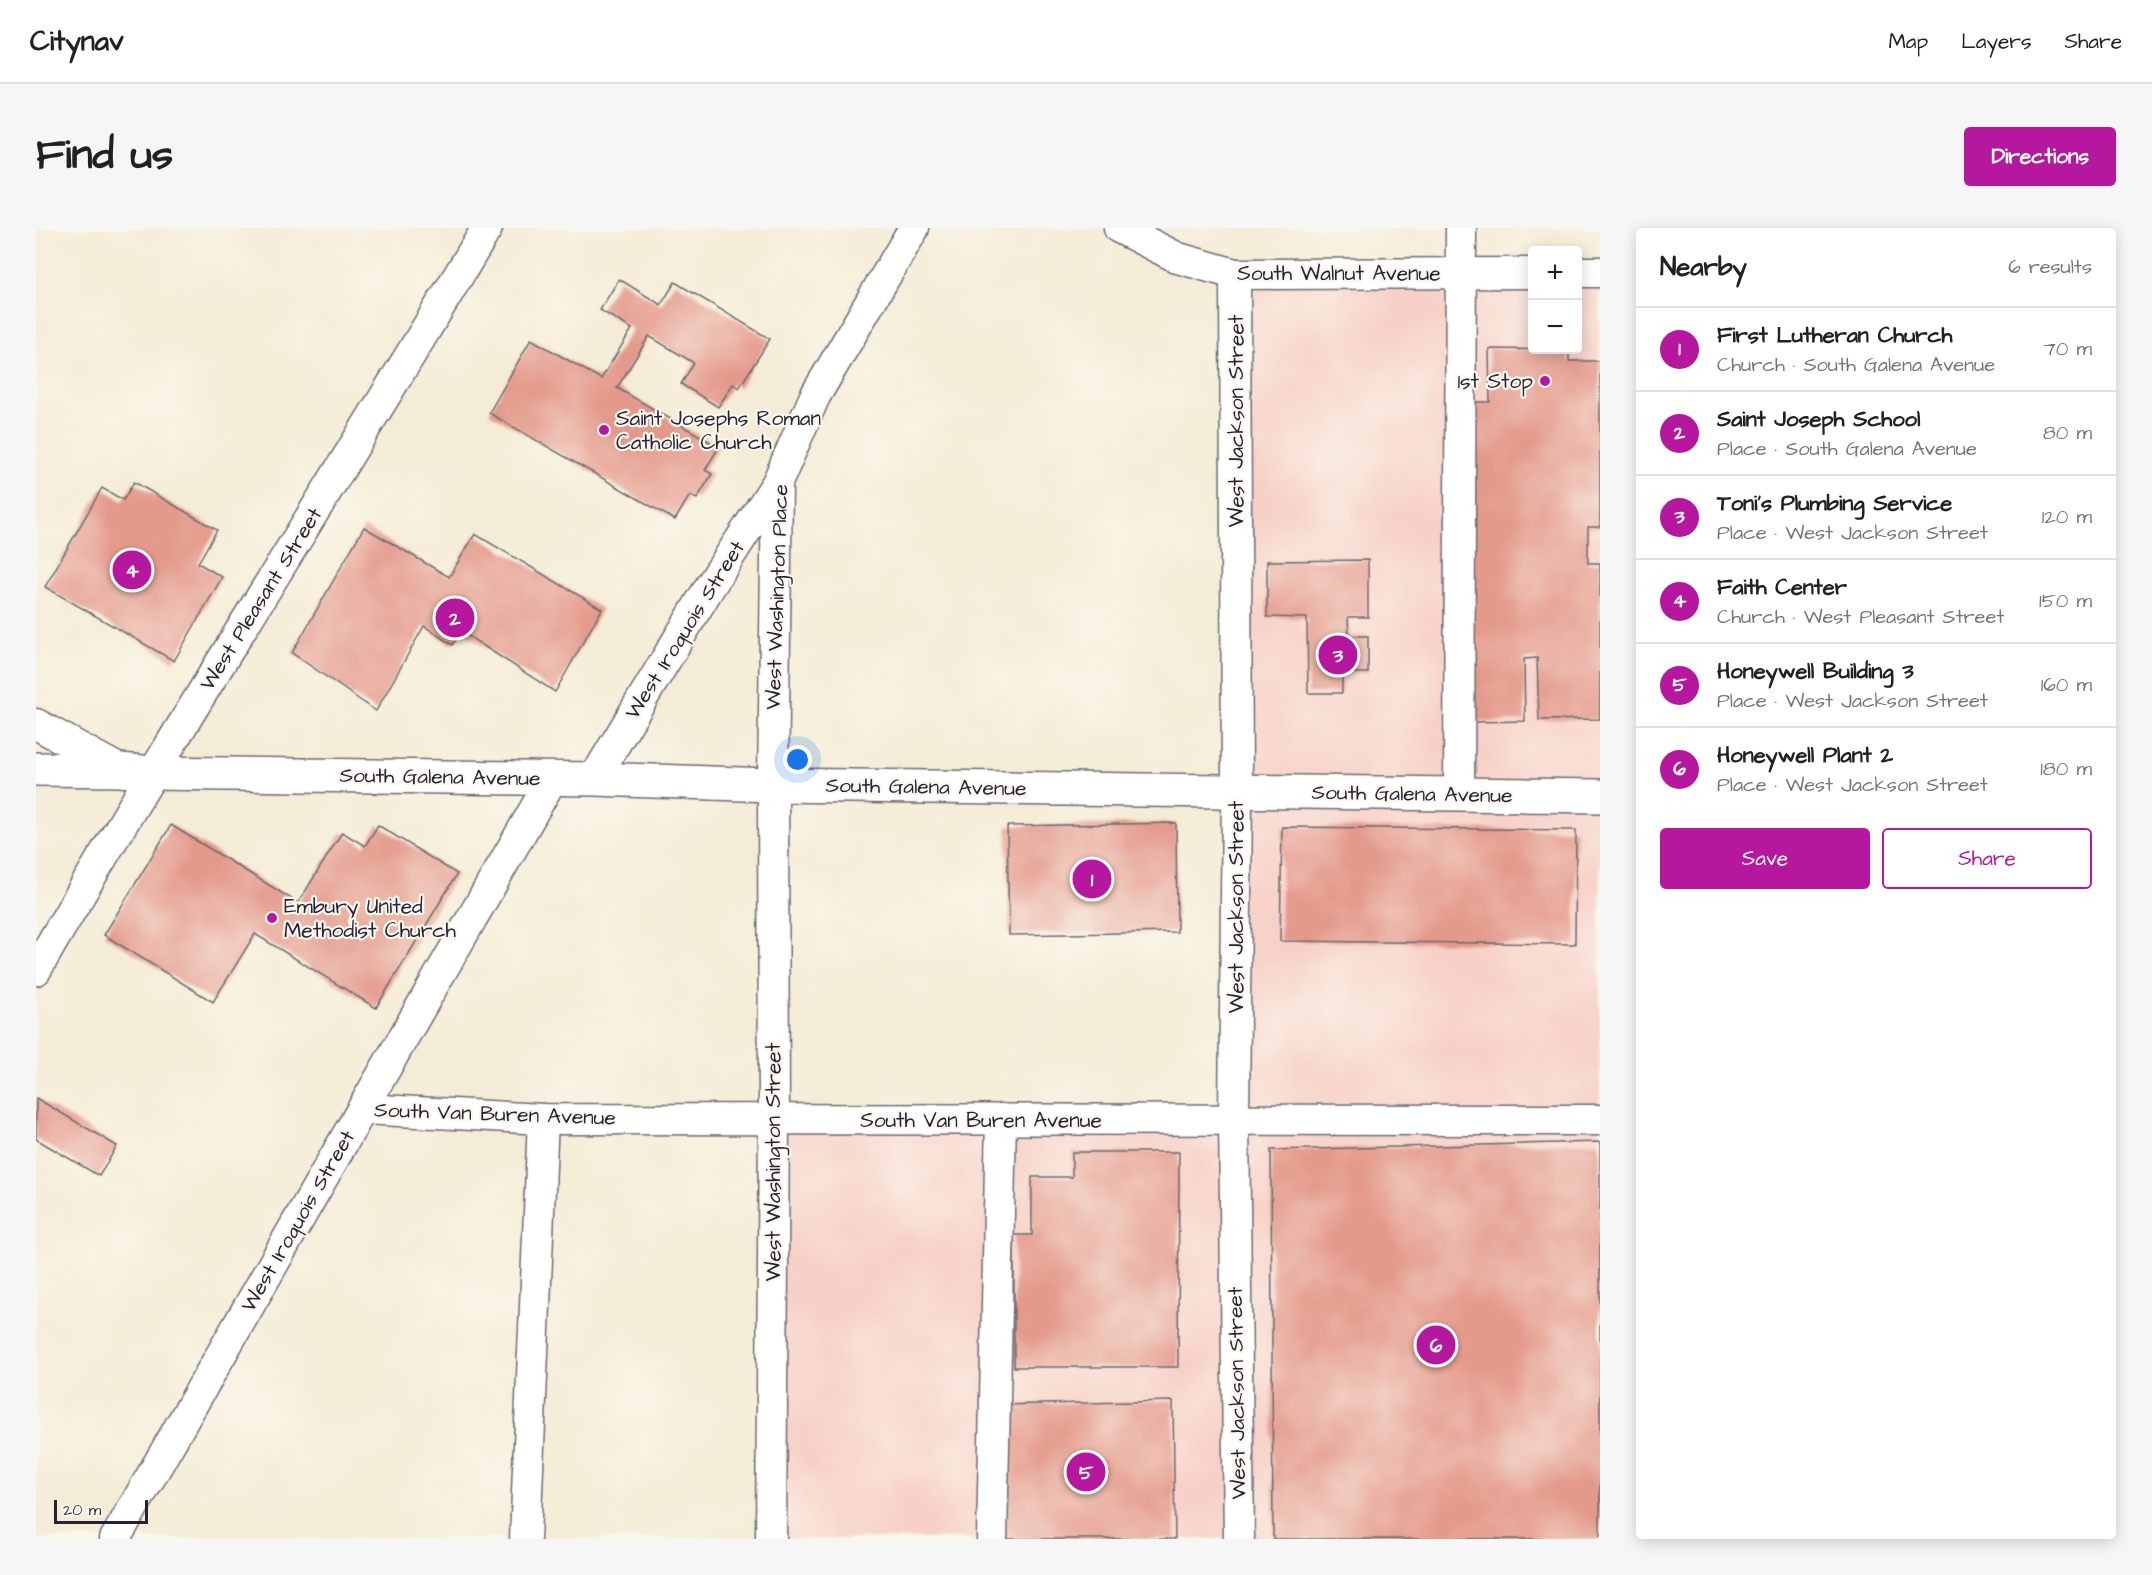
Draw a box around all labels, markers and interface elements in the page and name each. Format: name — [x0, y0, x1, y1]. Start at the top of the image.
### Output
text: Citynav — [30, 22, 124, 61]
text: Map — [1888, 27, 1928, 56]
text: Layers — [1961, 27, 2031, 56]
text: Share — [2064, 27, 2122, 56]
text: Find us — [36, 127, 173, 185]
button: Directions — [1964, 127, 2116, 186]
map controls — [1528, 246, 1582, 354]
button: + — [1528, 246, 1582, 300]
text: Nearby — [1660, 249, 1747, 285]
text: 6 results — [2008, 253, 2092, 281]
street label: South Walnut Avenue — [1237, 259, 1441, 288]
button: − — [1528, 300, 1582, 354]
street label: West Jackson Street — [1222, 314, 1251, 527]
text: First Lutheran Church — [1717, 320, 1952, 351]
text: 1 — [1678, 335, 1681, 363]
text: 70 m — [2044, 335, 2092, 363]
text: Church · South Galena Avenue — [1717, 351, 1995, 379]
place label: 1st Stop — [1457, 367, 1533, 397]
marker: 1st Stop — [1538, 374, 1552, 388]
place label: Saint Josephs Roman Catholic Church — [616, 404, 821, 457]
text: Saint Joseph School — [1717, 404, 1920, 435]
text: 2 — [1674, 419, 1685, 447]
text: 80 m — [2043, 419, 2092, 447]
marker: Saint Josephs Roman Catholic Church — [597, 423, 611, 437]
text: Place · South Galena Avenue — [1717, 435, 1977, 463]
street label: West Washington Place — [759, 484, 797, 710]
text: Toni's Plumbing Service — [1717, 488, 1952, 519]
street label: West Pleasant Street — [193, 502, 329, 696]
text: 3 — [1674, 503, 1685, 531]
text: 120 m — [2042, 503, 2092, 531]
text: Place · West Jackson Street — [1717, 519, 1988, 547]
street label: West Iroquois Street — [618, 535, 752, 725]
pin: 4 — [112, 548, 152, 592]
text: Faith Center — [1717, 572, 1847, 603]
text: 4 — [1673, 587, 1686, 615]
text: 150 m — [2039, 587, 2092, 615]
pin: 2 — [436, 596, 474, 640]
text: Church · West Pleasant Street — [1717, 603, 2004, 631]
pin: 3 — [1318, 632, 1358, 678]
text: Honeywell Building 3 — [1717, 656, 1914, 687]
text: 5 — [1672, 671, 1687, 699]
text: 160 m — [2041, 671, 2092, 699]
text: Place · West Jackson Street — [1717, 687, 1988, 715]
text: Honeywell Plant 2 — [1717, 740, 1893, 771]
your location — [783, 745, 812, 774]
text: 6 — [1673, 755, 1686, 783]
text: 180 m — [2040, 755, 2092, 783]
street label: South Galena Avenue — [339, 761, 541, 793]
street label: South Galena Avenue — [825, 771, 1027, 803]
text: Place · West Jackson Street — [1717, 771, 1988, 799]
street label: South Galena Avenue — [1311, 778, 1513, 810]
street label: West Jackson Street — [1222, 800, 1251, 1013]
button: Save — [1660, 828, 1870, 889]
button: Share — [1882, 828, 2092, 889]
pin: 1 — [1072, 856, 1112, 902]
place label: Embury United Methodist Church — [284, 892, 457, 945]
marker: Embury United Methodist Church — [265, 911, 279, 925]
street label: West Washington Street — [759, 1042, 790, 1281]
street label: South Van Buren Avenue — [374, 1095, 616, 1133]
street label: South Van Buren Avenue — [860, 1106, 1102, 1135]
street label: West Iroquois Street — [234, 1124, 362, 1317]
street label: West Jackson Street — [1221, 1286, 1253, 1500]
pin: 6 — [1416, 1322, 1456, 1368]
pin: 5 — [1066, 1450, 1106, 1494]
scale bar — [54, 1497, 148, 1524]
text: 20 m — [63, 1499, 101, 1521]

